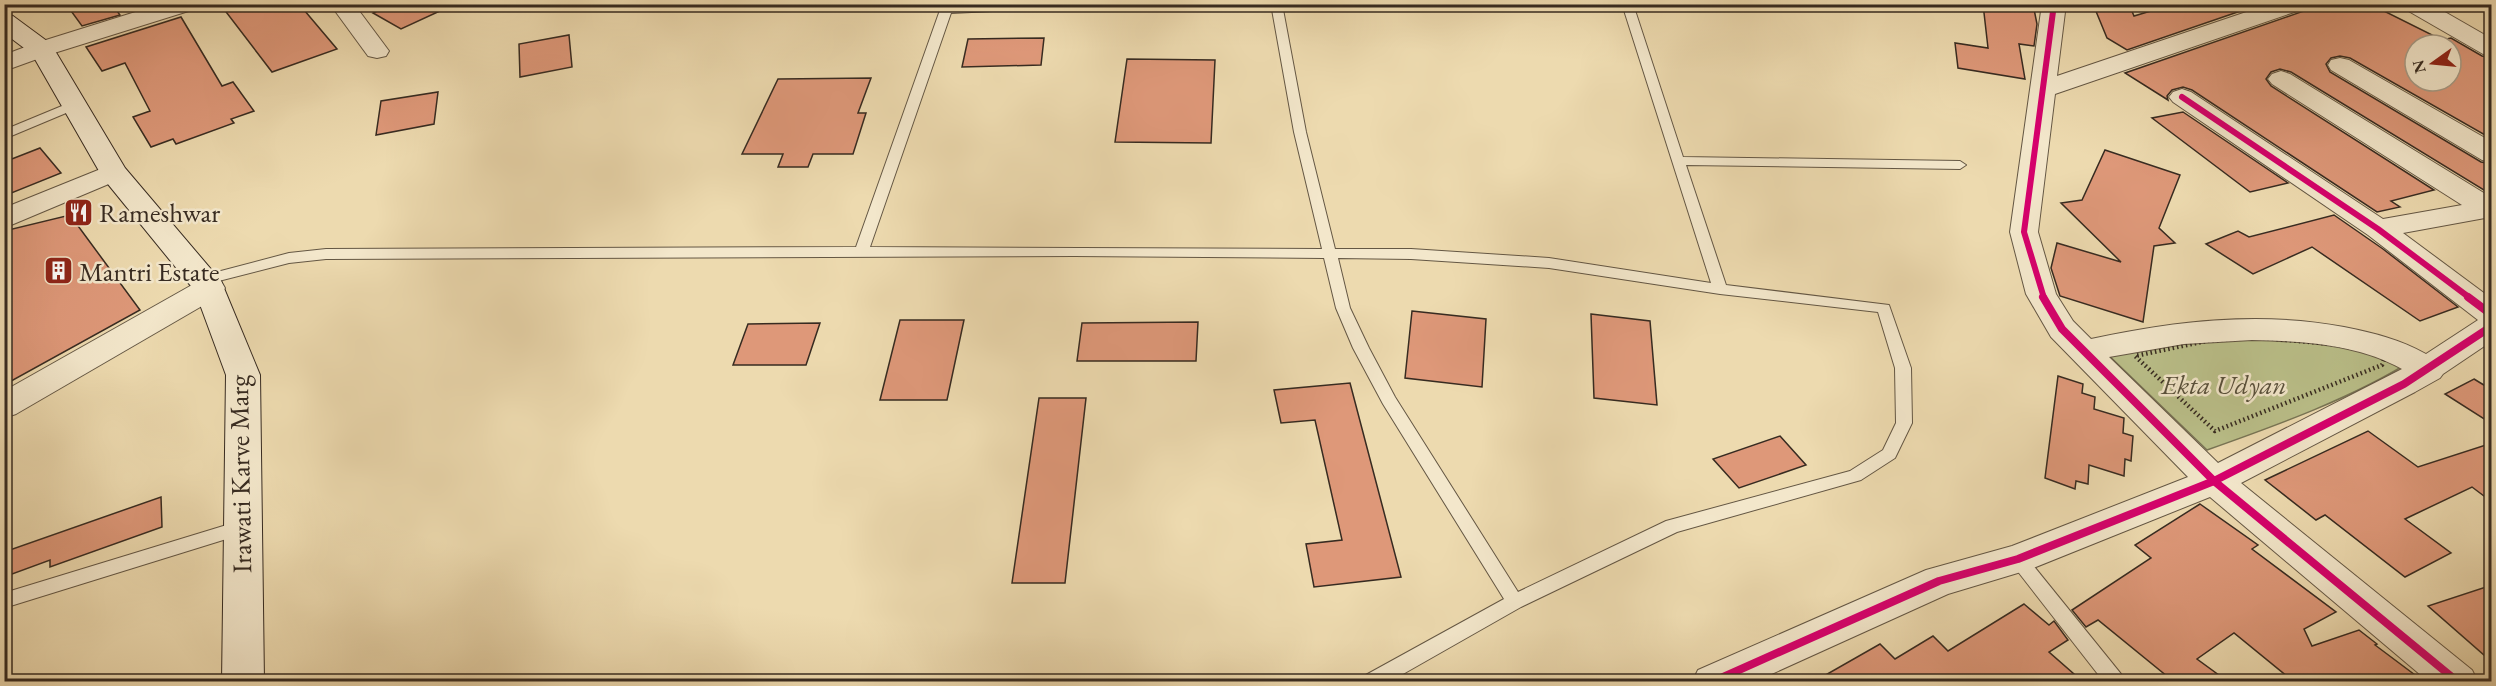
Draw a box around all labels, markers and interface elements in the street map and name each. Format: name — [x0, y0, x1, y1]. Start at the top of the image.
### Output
north arrow — [2403, 33, 2463, 93]
text: N — [2407, 58, 2431, 76]
place label: Rameshwar — [99, 195, 220, 230]
restaurant icon: Rameshwar — [62, 196, 94, 228]
place label: Mantri Estate — [79, 254, 220, 289]
building icon: Mantri Estate — [42, 255, 74, 287]
park label: Ekta Udyan — [2160, 367, 2287, 402]
street label: Irawati Karve Marg — [221, 374, 259, 573]

